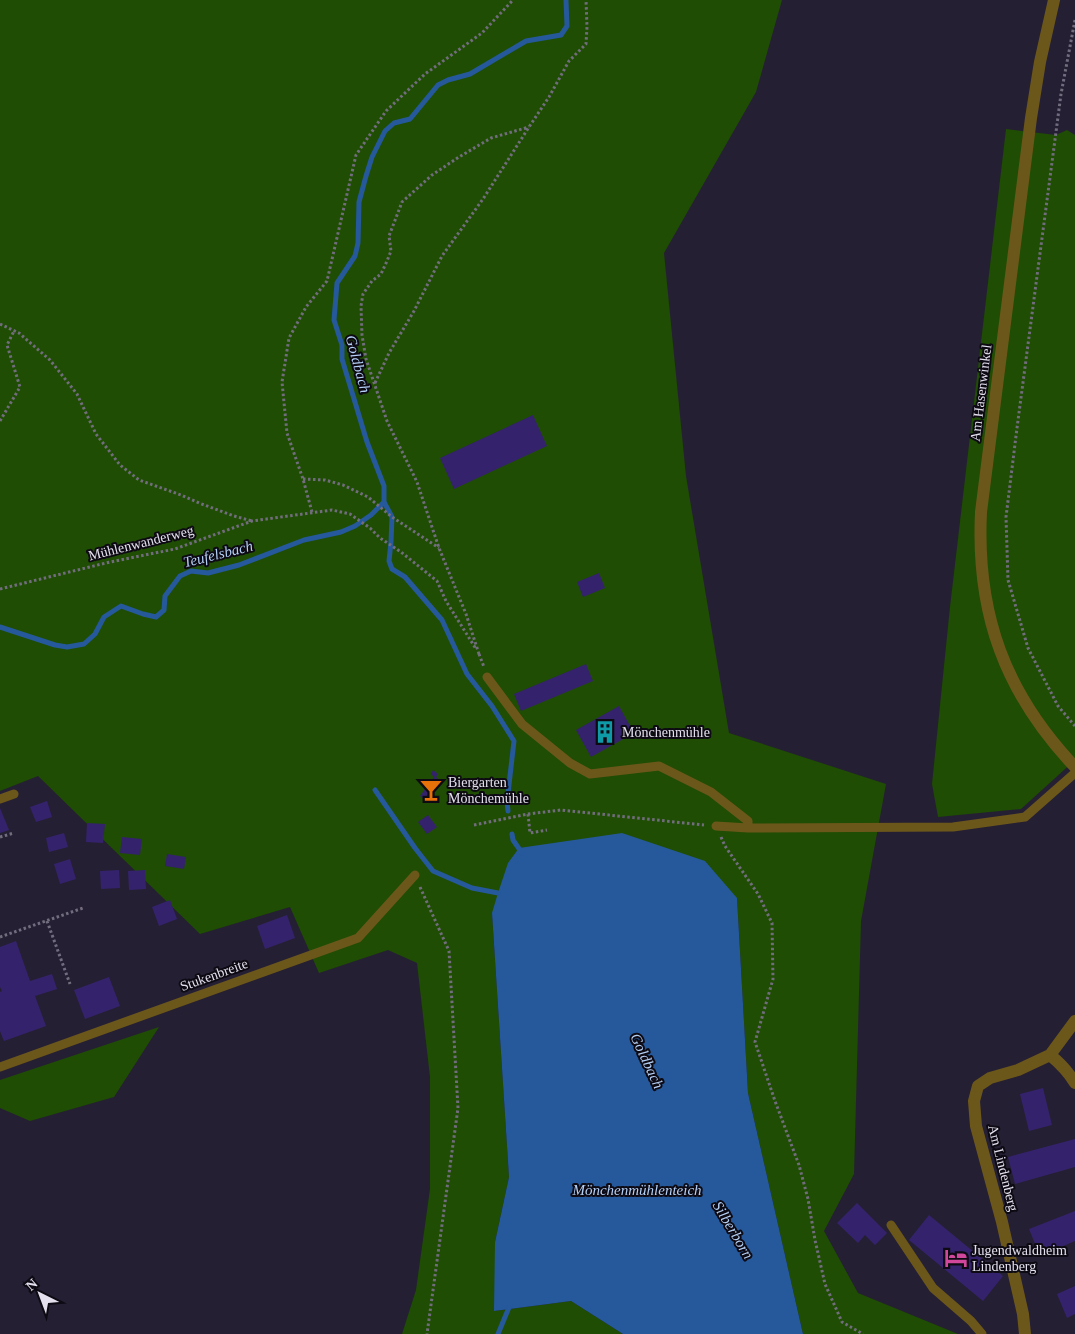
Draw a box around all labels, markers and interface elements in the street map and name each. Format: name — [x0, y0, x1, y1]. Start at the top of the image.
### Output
water label: Goldbach — [343, 333, 373, 395]
street label: Am Hasenwinkel — [968, 344, 994, 442]
street label: Mühlenwanderweg — [87, 523, 195, 563]
water label: Teufelsbach — [182, 538, 254, 570]
building icon: Mönchenmühle — [592, 719, 618, 745]
place label: Mönchenmühle — [622, 725, 710, 740]
place label: Biergarten Mönchemühle — [448, 775, 529, 806]
bar icon: Biergarten Mönchemühle — [418, 777, 444, 803]
street label: Stukenbreite — [178, 956, 250, 994]
water label: Goldbach — [627, 1031, 667, 1091]
street label: Am Lindenberg — [985, 1123, 1021, 1213]
water label: Mönchenmühlenteich — [571, 1182, 702, 1198]
water label: Silberborn — [710, 1198, 756, 1262]
place label: Jugendwaldheim Lindenberg — [972, 1243, 1067, 1274]
hotel icon: Jugendwaldheim Lindenberg — [943, 1245, 969, 1271]
north arrow — [15, 1269, 65, 1319]
text: N — [23, 1276, 40, 1294]

